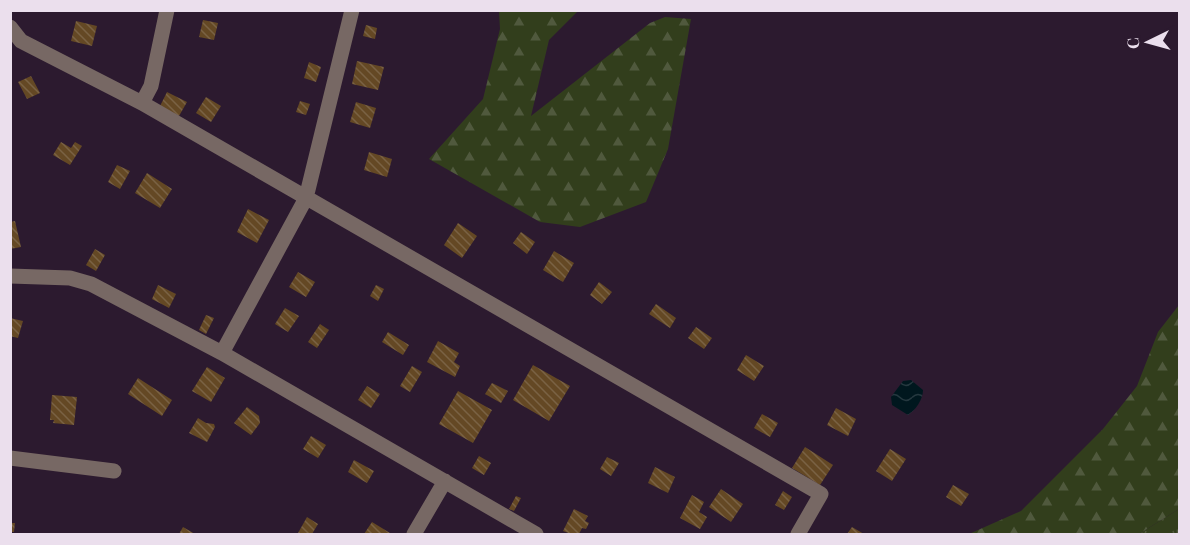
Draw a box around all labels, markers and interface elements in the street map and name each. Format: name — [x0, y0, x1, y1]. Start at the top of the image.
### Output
north arrow — [1118, 12, 1178, 72]
text: С — [1122, 37, 1144, 50]

